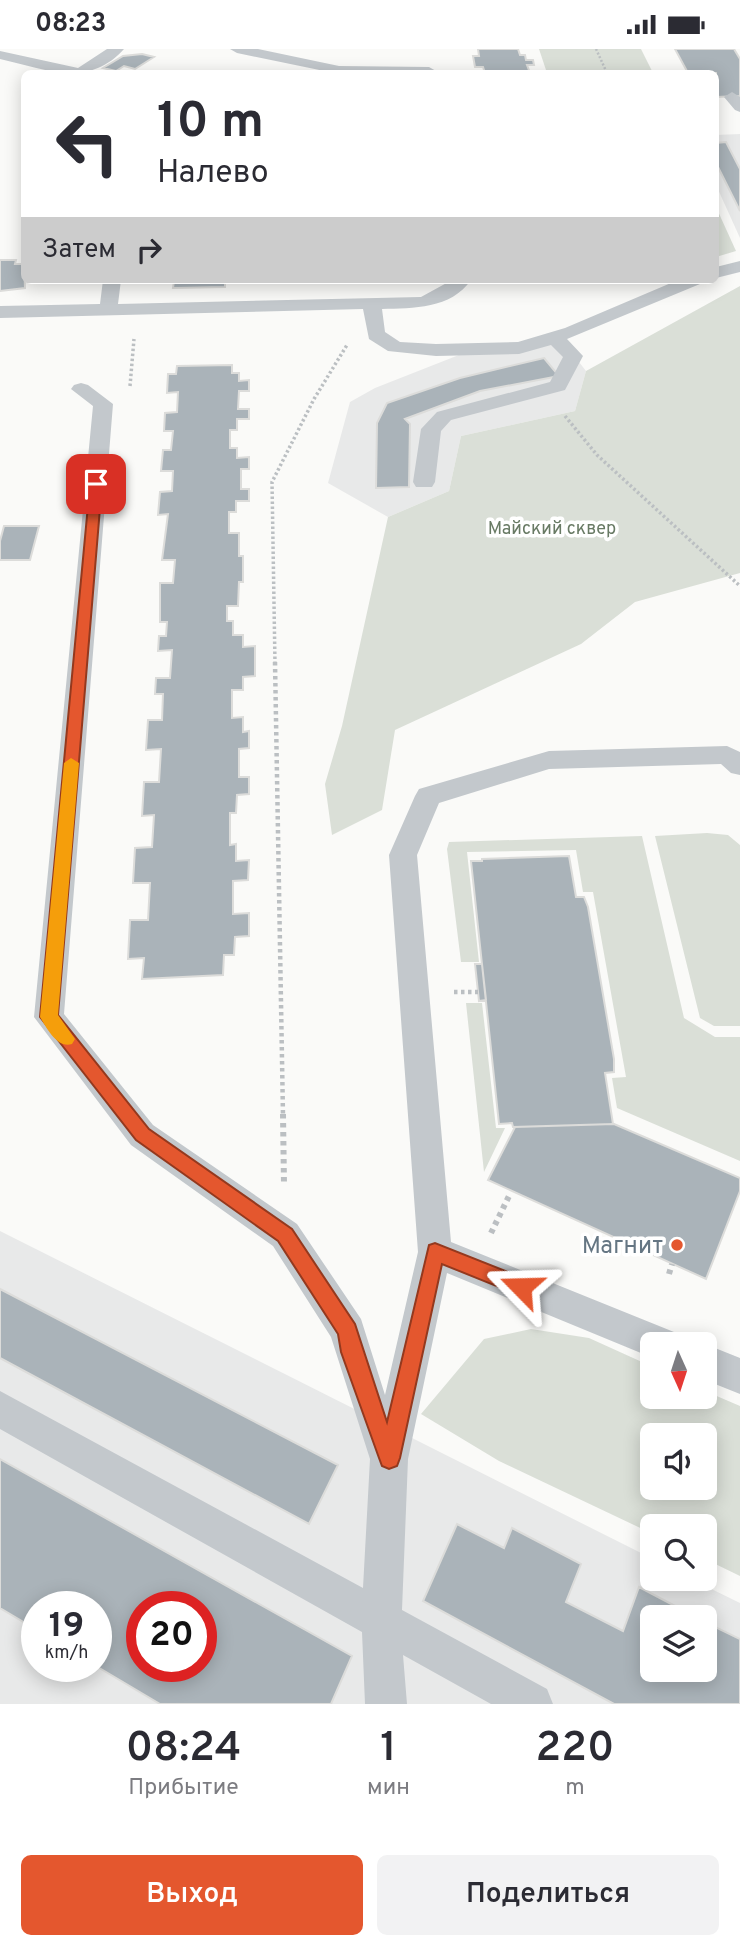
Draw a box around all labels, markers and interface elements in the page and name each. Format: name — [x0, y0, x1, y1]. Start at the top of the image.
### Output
text: 08:23 — [35, 8, 106, 41]
text: 10 m — [157, 93, 264, 155]
icon: left — [42, 98, 133, 189]
text: Налево — [157, 154, 269, 194]
icon: right — [130, 231, 168, 269]
text: Затем — [42, 234, 116, 267]
pin — [66, 454, 126, 514]
icon: arrive — [77, 465, 115, 503]
park label: Майский сквер — [488, 518, 616, 541]
place label: Магнит — [582, 1232, 663, 1262]
marker: Магнит — [669, 1237, 685, 1253]
position arrow — [484, 1250, 558, 1324]
north arrow — [640, 1332, 718, 1409]
map controls — [640, 1332, 717, 1682]
button: sound — [640, 1423, 717, 1500]
button: search — [640, 1514, 717, 1591]
speed limit sign: 20 — [126, 1591, 217, 1682]
text: 19 — [49, 1605, 84, 1649]
button: layers — [640, 1605, 717, 1682]
text: km/h — [45, 1642, 88, 1665]
text: 08:24 — [126, 1723, 241, 1776]
text: 1 — [380, 1723, 397, 1776]
text: 220 — [536, 1723, 614, 1776]
text: Прибытие — [128, 1774, 239, 1803]
text: мин — [367, 1774, 410, 1803]
text: m — [565, 1774, 585, 1803]
button: Выход — [21, 1855, 363, 1935]
button: Поделиться — [377, 1855, 719, 1935]

